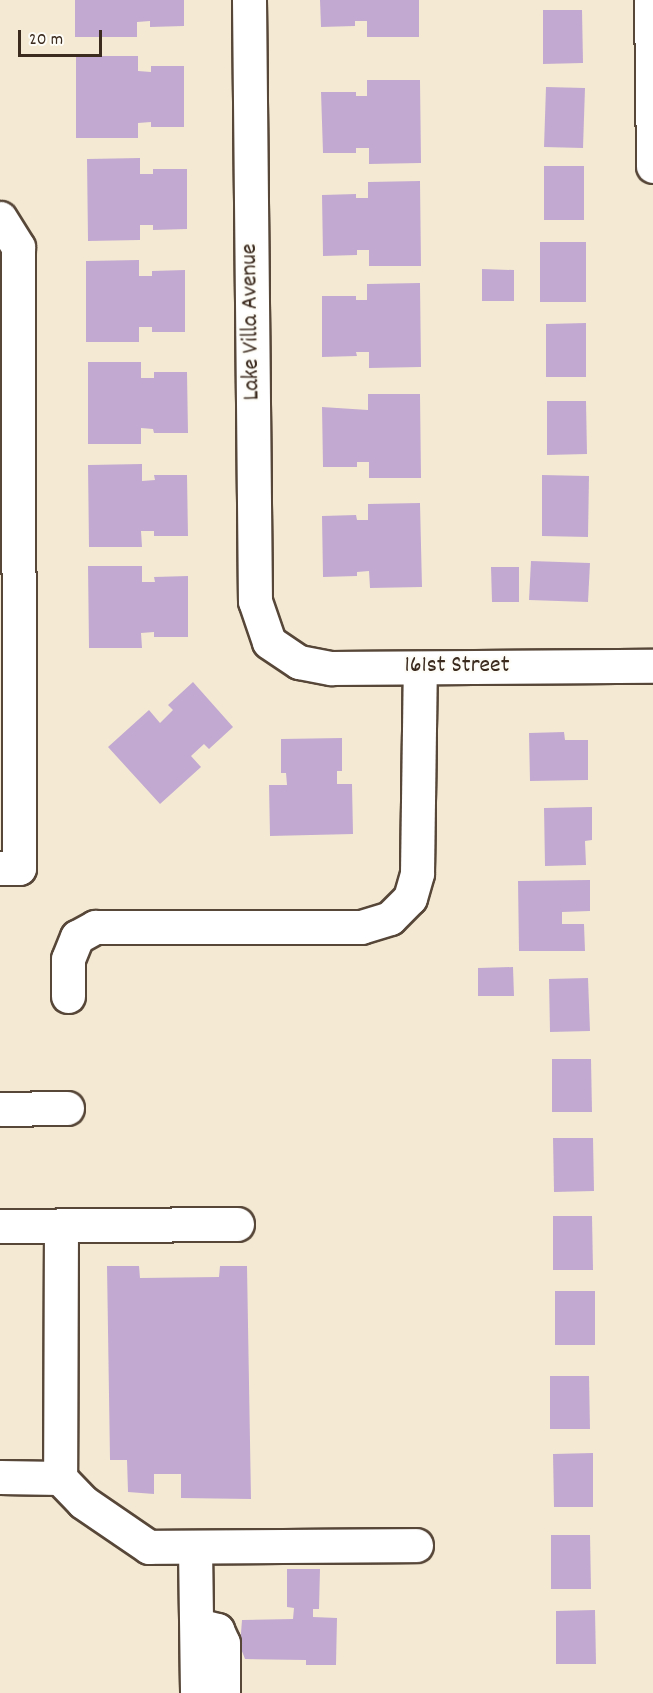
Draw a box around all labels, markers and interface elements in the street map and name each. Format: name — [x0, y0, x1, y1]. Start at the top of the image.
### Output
scale bar — [21, 18, 105, 56]
text: 20 m — [29, 28, 63, 53]
street label: Lake Villa Avenue — [236, 243, 268, 401]
street label: 161st Street — [404, 653, 510, 681]

